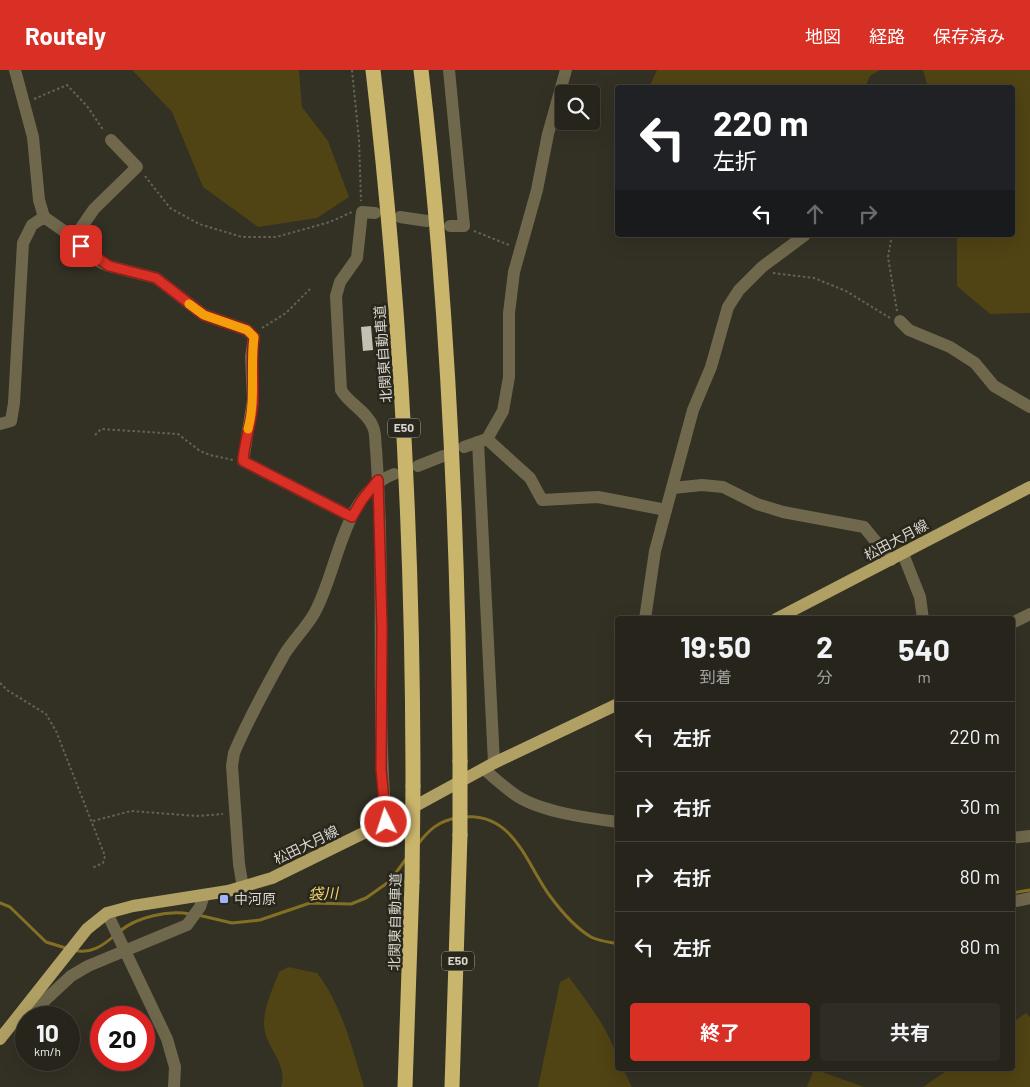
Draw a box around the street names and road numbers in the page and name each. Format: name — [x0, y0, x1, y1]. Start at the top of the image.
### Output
street label: 北関東自動車道 — [371, 305, 394, 404]
road number: E50 — [388, 418, 420, 438]
street label: 松田大月線 — [861, 516, 931, 563]
street label: 松田大月線 — [271, 822, 341, 868]
street label: 北関東自動車道 — [385, 873, 404, 971]
road number: E50 — [442, 951, 474, 970]

